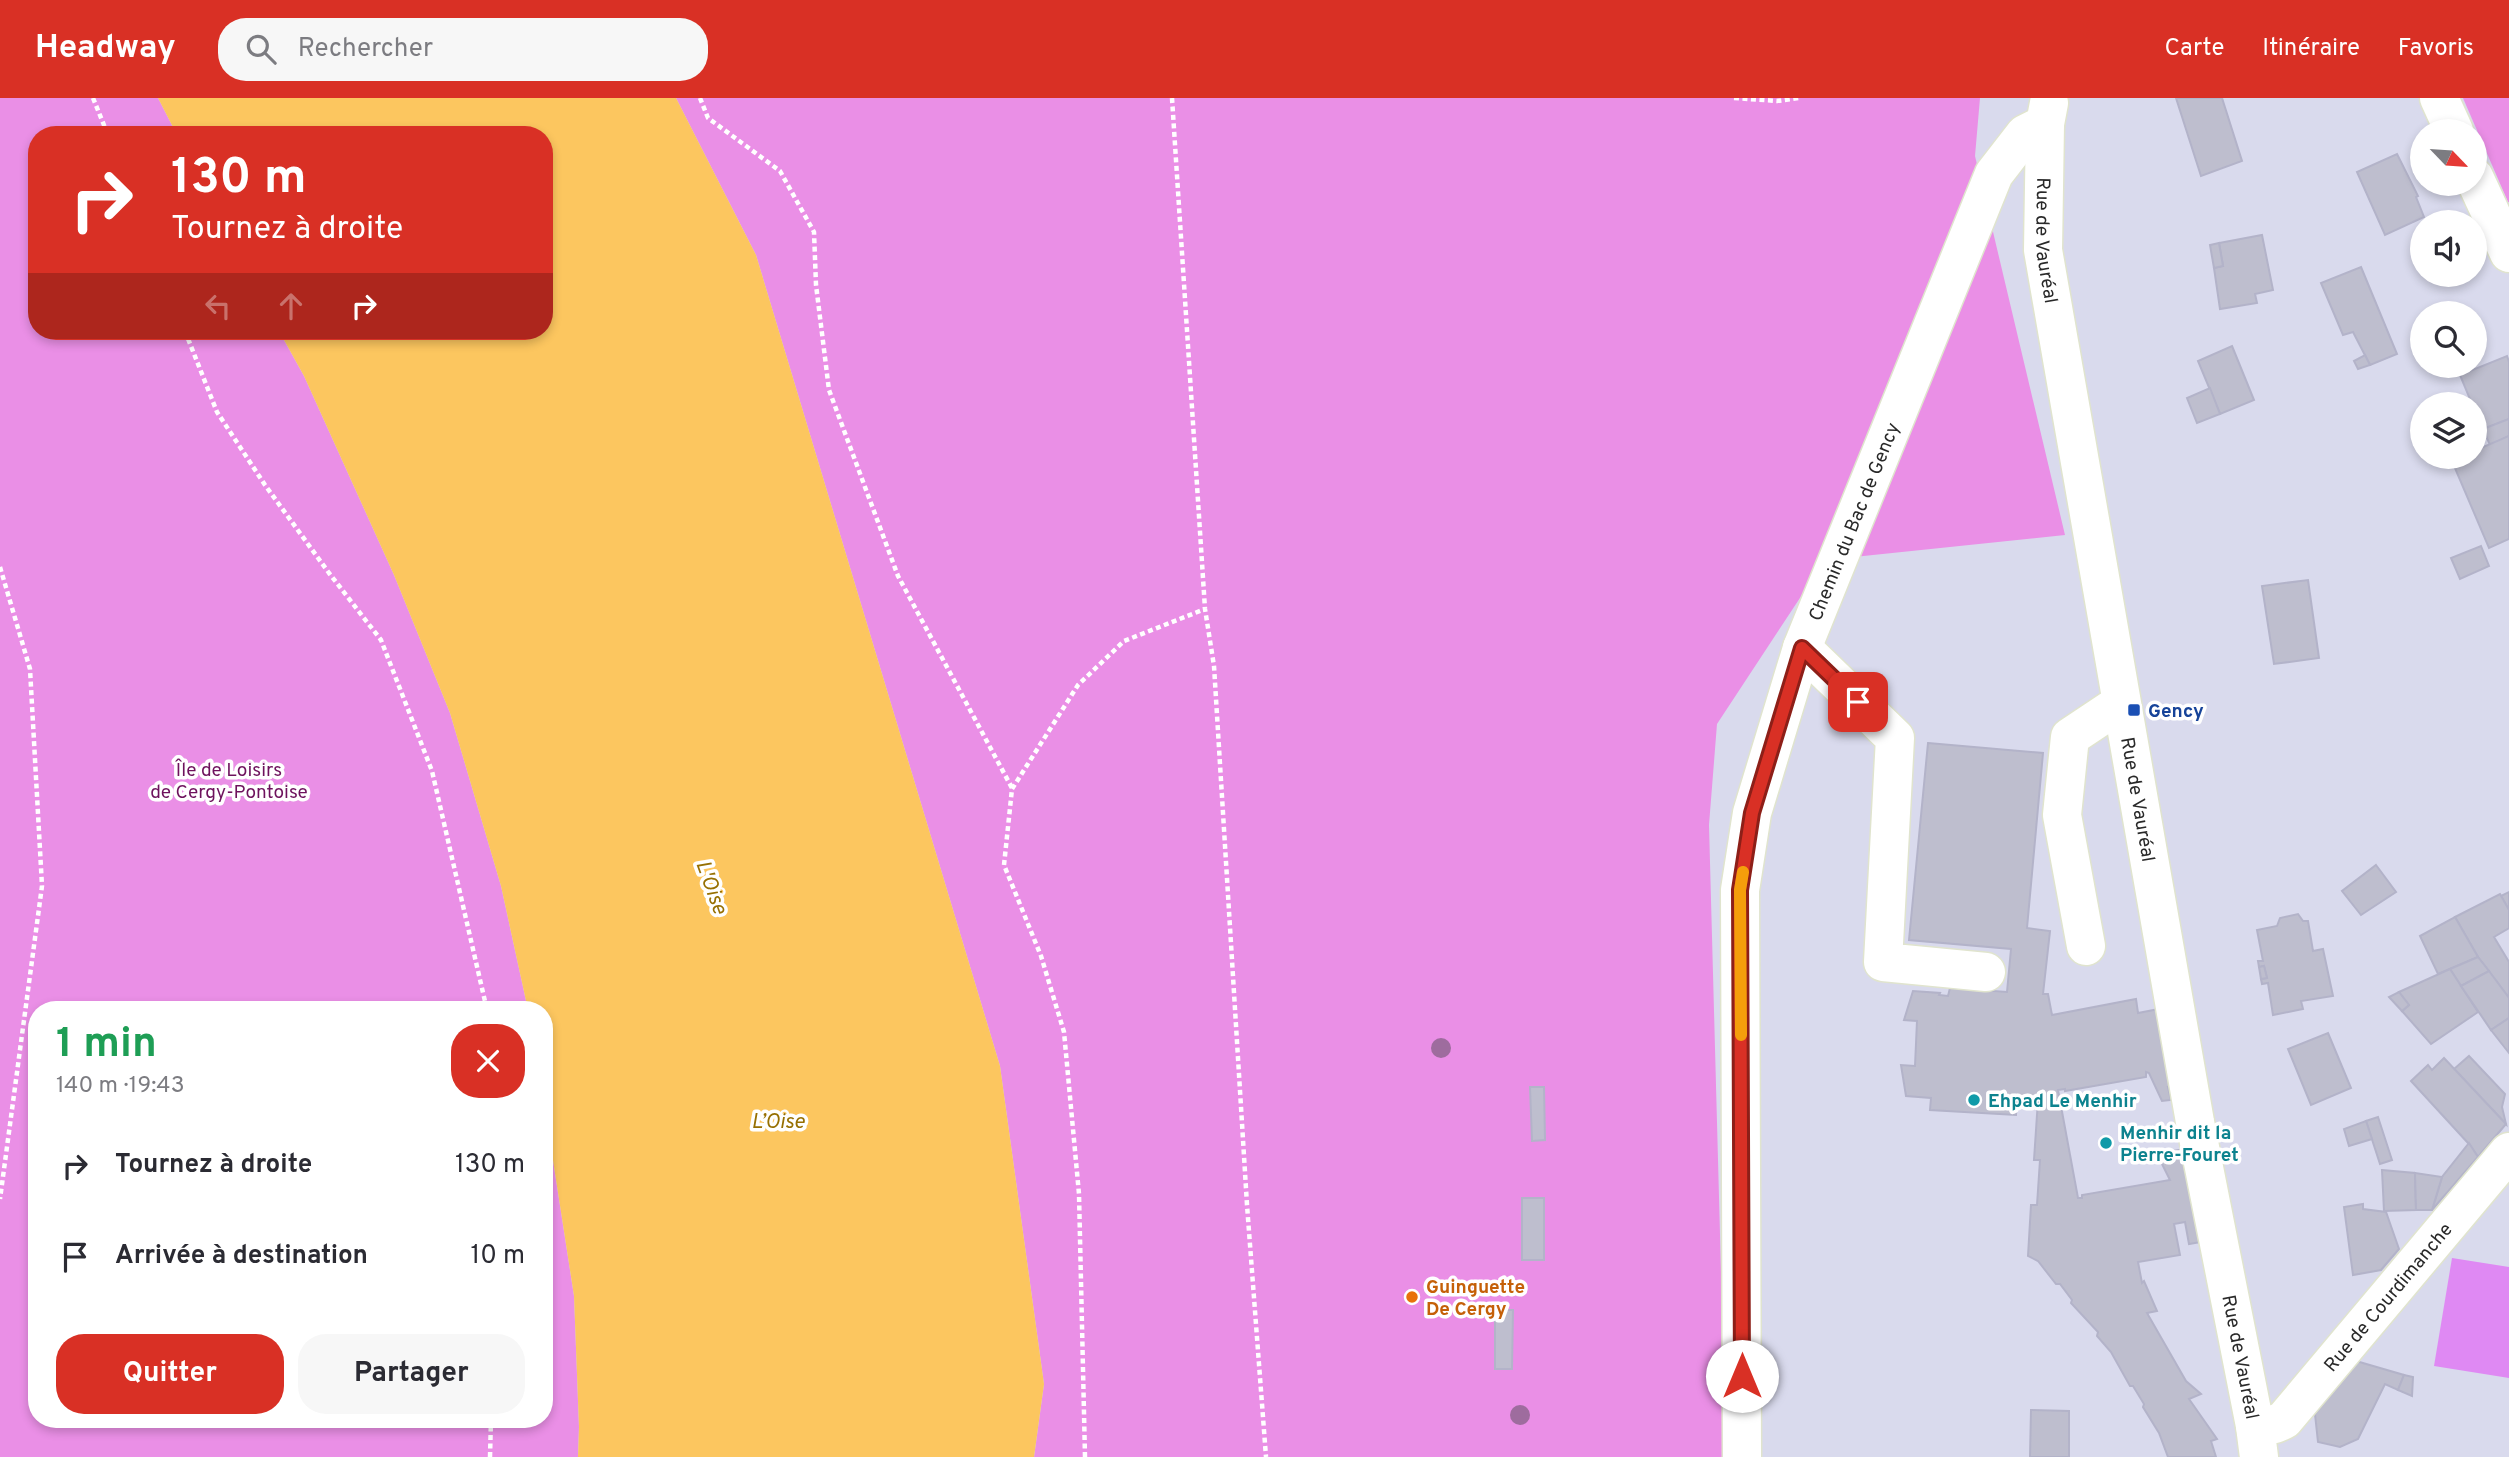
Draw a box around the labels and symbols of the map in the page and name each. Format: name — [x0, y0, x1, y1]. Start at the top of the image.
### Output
north arrow — [2410, 119, 2487, 196]
street label: Rue de Vauréal — [2029, 177, 2062, 305]
street label: Chemin du Bac de Gency — [1804, 419, 1906, 625]
pin — [1828, 672, 1888, 732]
place label: Gency — [2148, 700, 2204, 724]
marker: Gency — [2126, 702, 2142, 718]
street label: Rue de Vauréal — [2114, 735, 2159, 864]
park label: Île de Loisirs de Cergy-Pontoise — [150, 758, 308, 805]
water label: L'Oise — [688, 857, 733, 919]
place label: Ehpad Le Menhir — [1988, 1090, 2137, 1114]
marker: Ehpad Le Menhir — [1966, 1092, 1982, 1108]
water label: L’Oise — [751, 1109, 806, 1136]
place label: Menhir dit la Pierre-Fouret — [2120, 1122, 2239, 1168]
marker: Menhir dit la Pierre-Fouret — [2098, 1135, 2114, 1151]
street label: Rue de Courdimanche — [2320, 1218, 2459, 1377]
place label: Guinguette De Cergy — [1426, 1276, 1525, 1322]
marker: Guinguette De Cergy — [1404, 1289, 1420, 1305]
street label: Rue de Vauréal — [2215, 1293, 2263, 1422]
position arrow — [1705, 1339, 1779, 1413]

